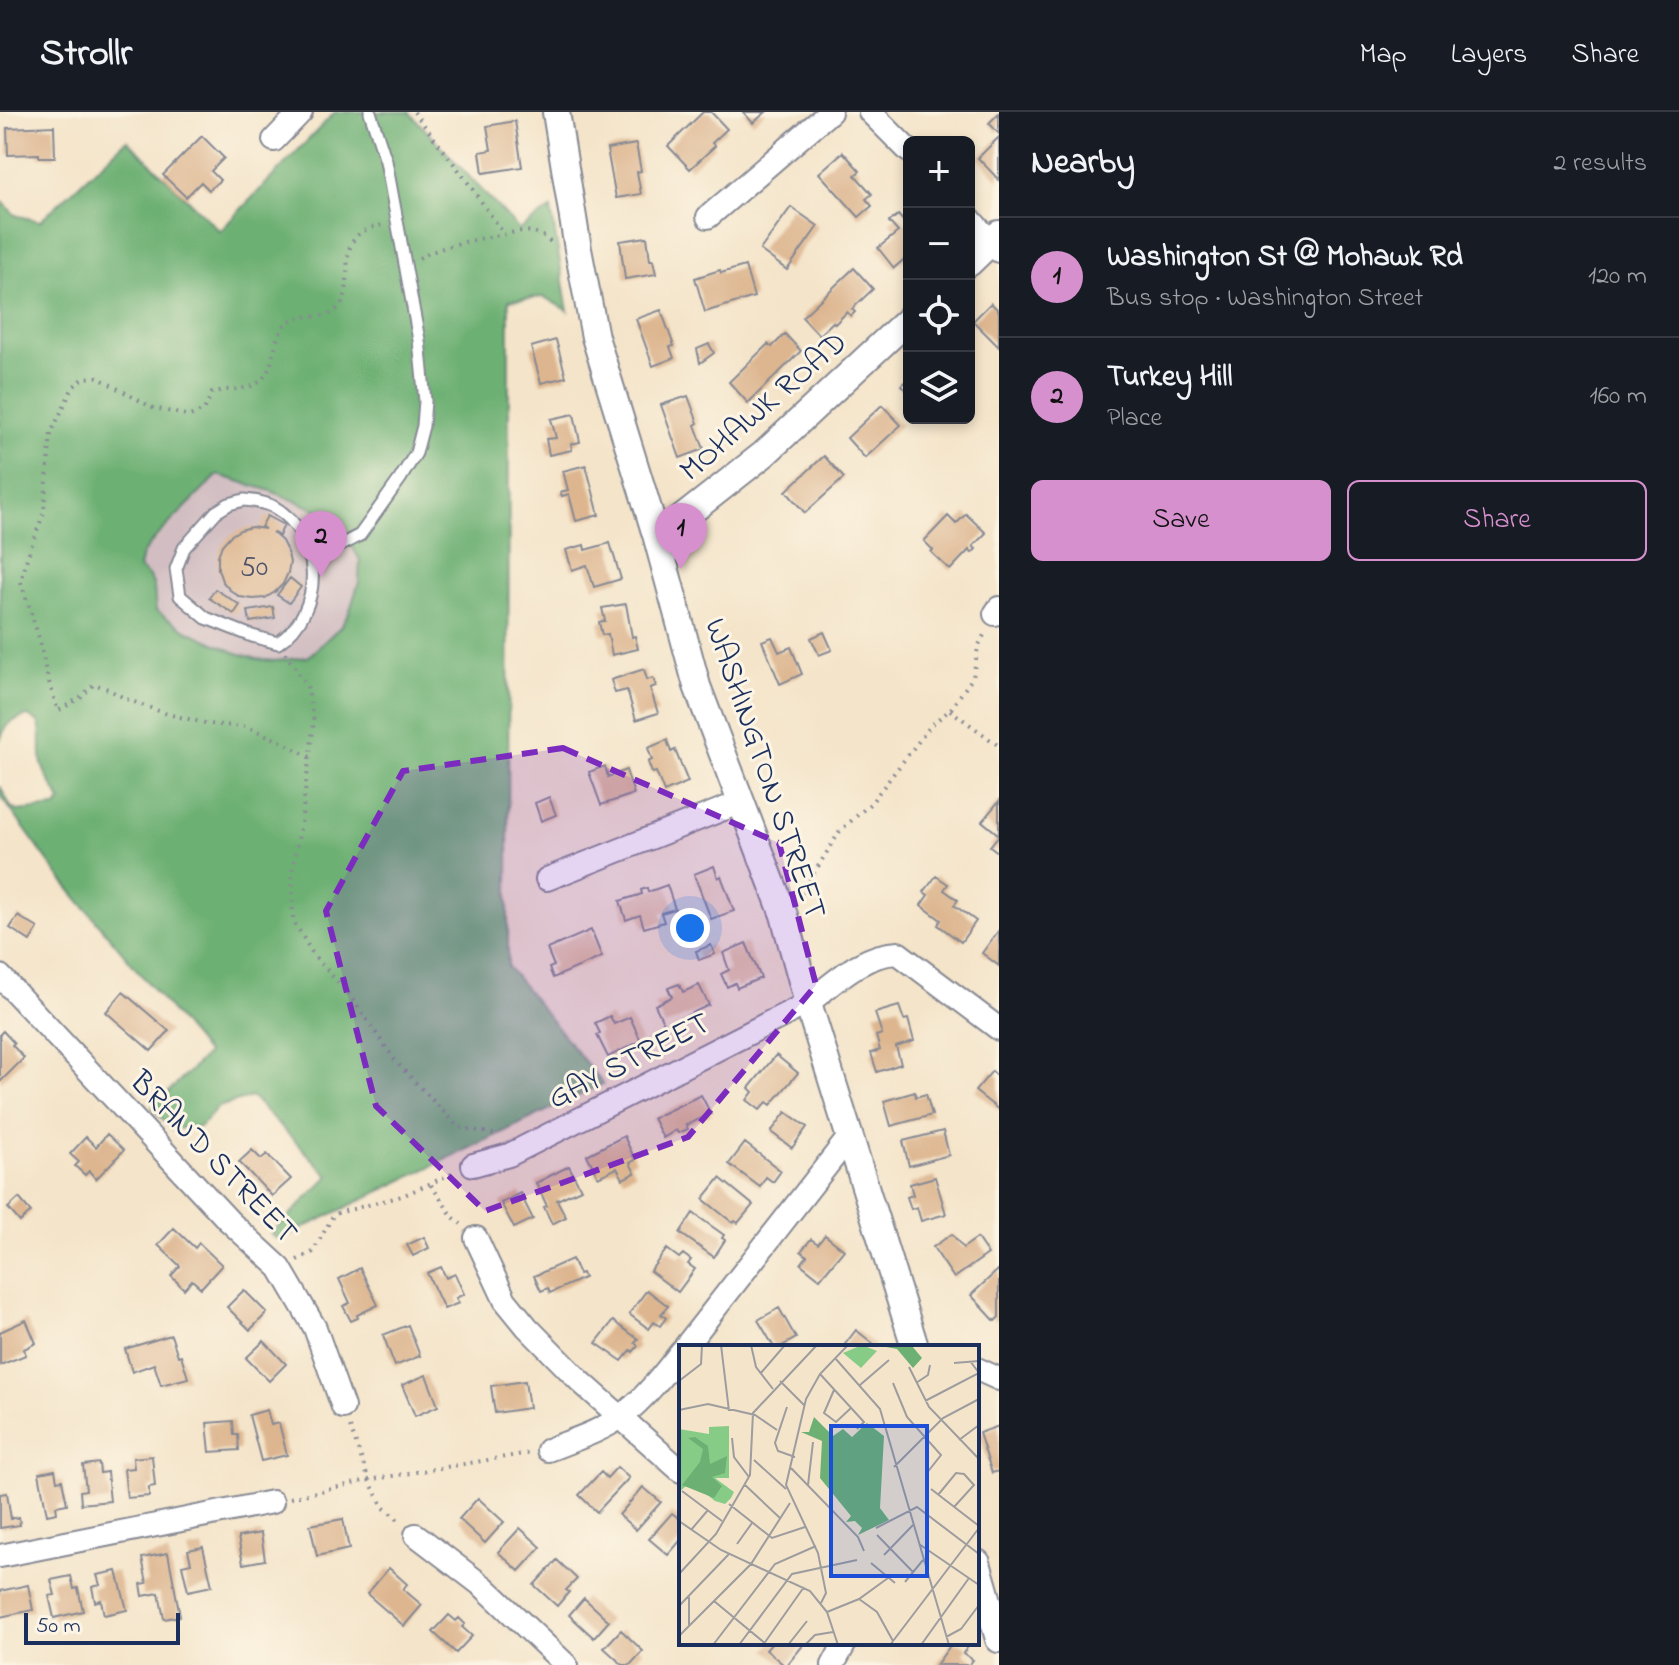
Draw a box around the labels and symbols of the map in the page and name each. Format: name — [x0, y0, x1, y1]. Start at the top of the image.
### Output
street label: MOHAWK ROAD — [670, 321, 859, 494]
pin: 1 — [655, 503, 707, 569]
pin: 2 — [295, 511, 347, 577]
house number: 50 — [240, 548, 268, 589]
street label: WASHINGTON STREET — [690, 612, 837, 926]
your location — [670, 908, 710, 948]
street label: GAY STREET — [540, 1001, 719, 1123]
street label: BRAND STREET — [116, 1060, 308, 1256]
inset map — [679, 1345, 979, 1645]
scale bar — [24, 1609, 180, 1645]

